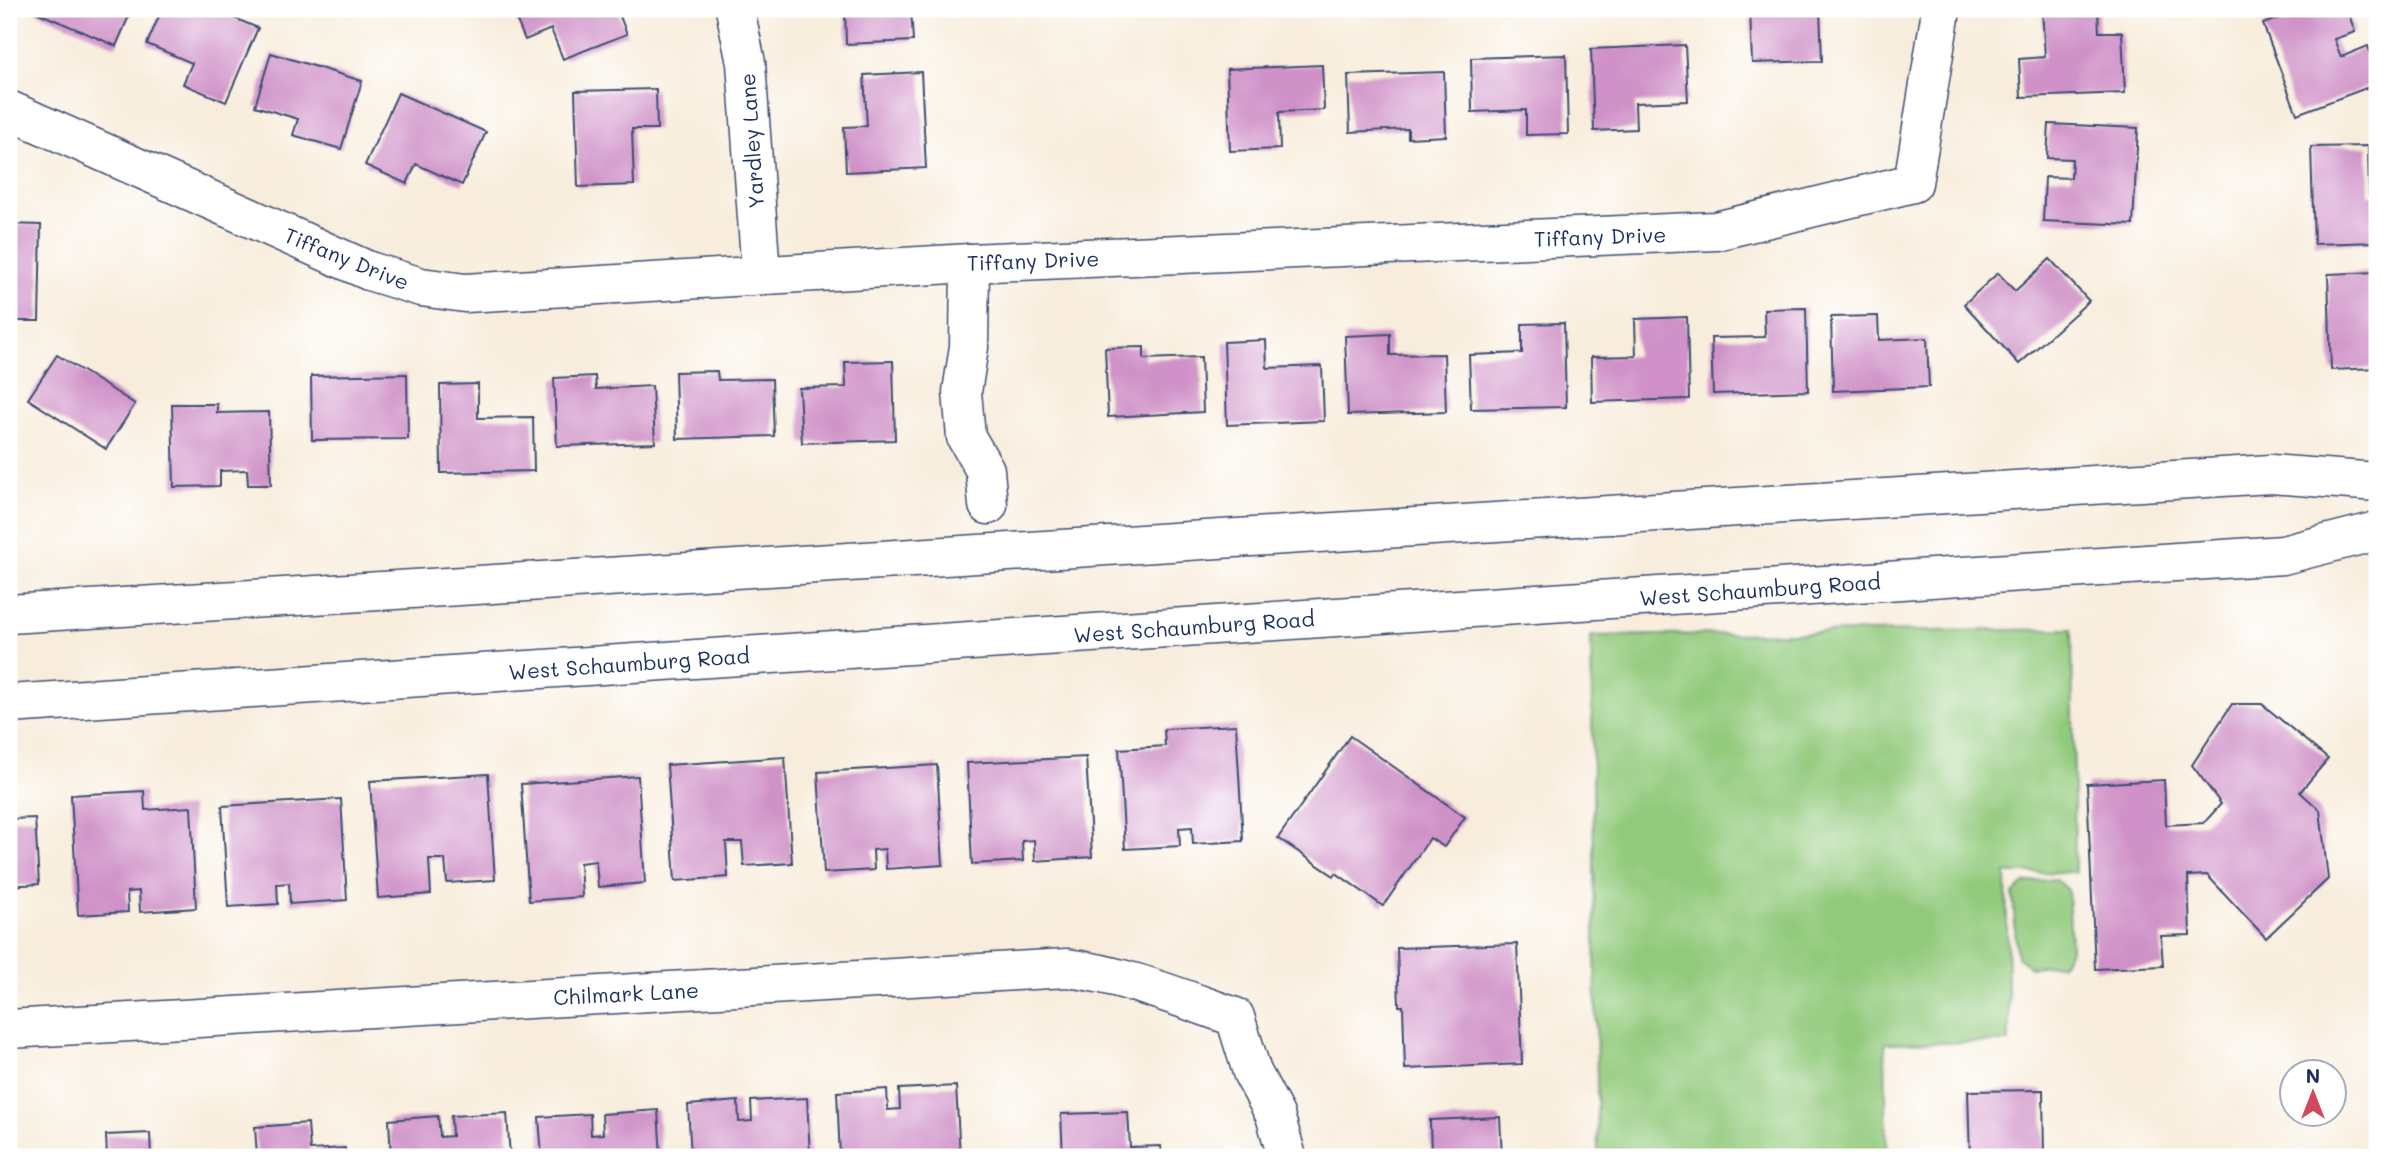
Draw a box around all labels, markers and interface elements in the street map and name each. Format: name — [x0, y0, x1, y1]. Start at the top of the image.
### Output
street label: Yardley Lane — [733, 73, 769, 209]
street label: Tiffany Drive — [1533, 220, 1667, 252]
street label: Tiffany Drive — [281, 221, 413, 295]
street label: Tiffany Drive — [966, 244, 1100, 276]
street label: West Schaumburg Road — [1639, 567, 1881, 611]
street label: West Schaumburg Road — [1073, 604, 1315, 648]
street label: West Schaumburg Road — [508, 641, 750, 685]
street label: Chilmark Lane — [553, 976, 699, 1010]
north arrow — [2278, 1058, 2348, 1128]
text: N — [2306, 1063, 2320, 1088]

